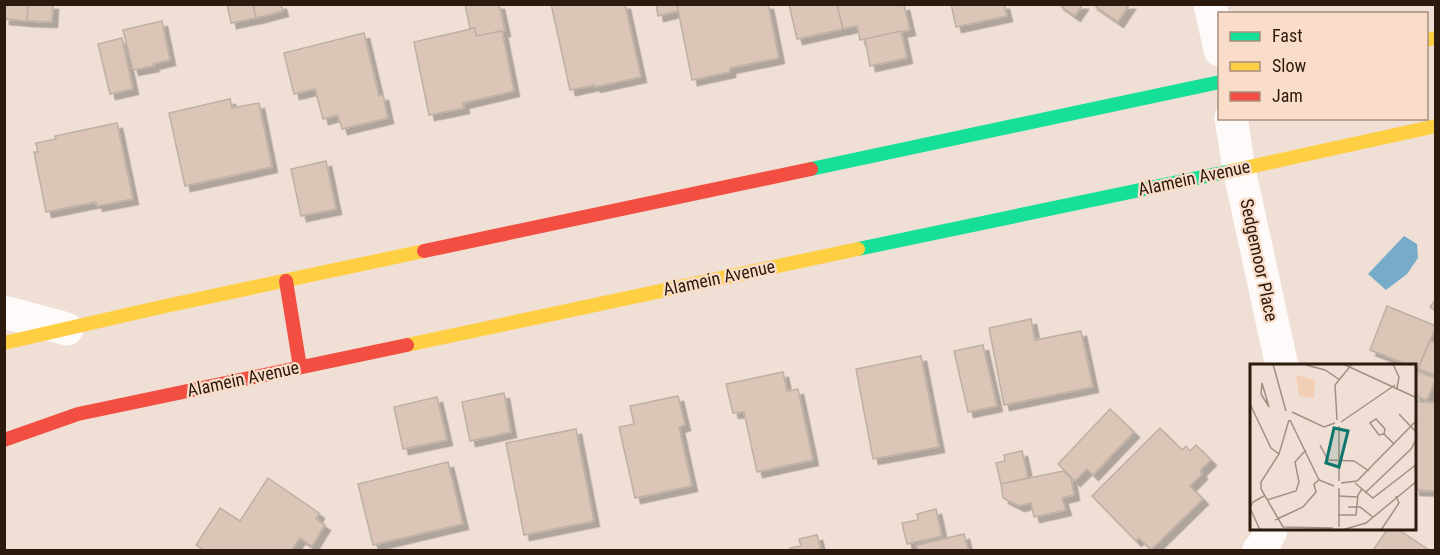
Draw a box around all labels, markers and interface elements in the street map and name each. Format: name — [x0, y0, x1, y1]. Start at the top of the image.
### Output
legend — [1218, 12, 1428, 120]
text: Fast — [1272, 25, 1303, 46]
text: Slow — [1272, 55, 1307, 76]
text: Jam — [1272, 85, 1303, 106]
street label: Alamein Avenue — [1136, 155, 1252, 200]
street label: Sedgemoor Place — [1236, 197, 1283, 323]
street label: Alamein Avenue — [661, 255, 777, 300]
street label: Alamein Avenue — [185, 356, 301, 401]
inset map — [1250, 364, 1416, 531]

